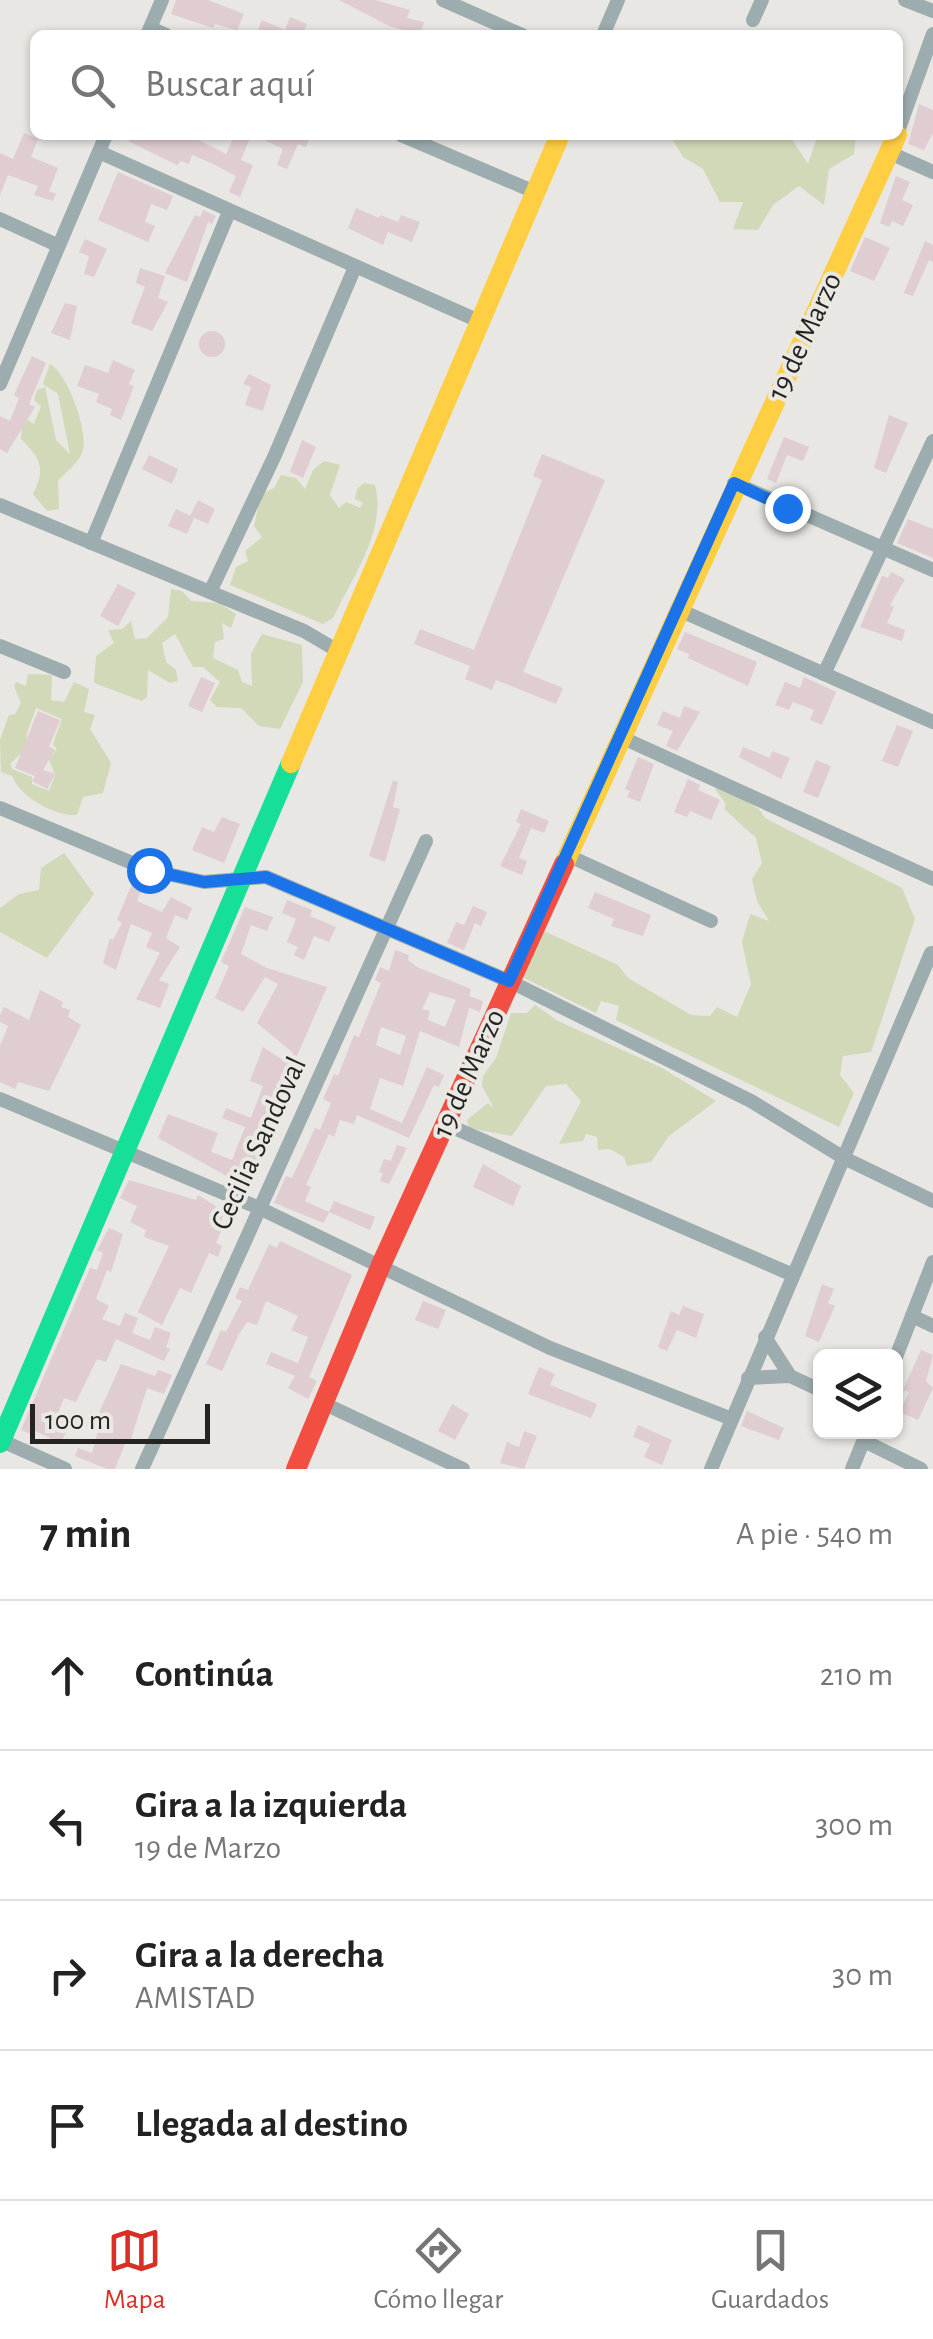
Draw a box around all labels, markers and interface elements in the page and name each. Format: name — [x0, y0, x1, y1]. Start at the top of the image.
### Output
search box — [30, 30, 903, 140]
icon: search — [65, 58, 120, 113]
text: Buscar aquí — [145, 66, 314, 104]
street label: 19 de Marzo — [762, 268, 847, 405]
route end — [765, 486, 811, 532]
route start — [127, 848, 173, 894]
street label: 19 de Marzo — [427, 1005, 510, 1142]
street label: Cecilia Sandoval — [206, 1052, 312, 1235]
map controls — [813, 1349, 903, 1439]
button: layers — [813, 1349, 903, 1439]
scale bar — [30, 1399, 210, 1444]
text: 100 m — [45, 1407, 111, 1435]
text: 7 min — [40, 1513, 132, 1555]
text: A pie · 540 m — [736, 1518, 893, 1550]
icon: ahead — [40, 1648, 95, 1703]
text: Continúa — [135, 1656, 274, 1694]
text: 210 m — [820, 1659, 893, 1691]
text: Gira a la izquierda — [135, 1787, 407, 1825]
icon: left — [40, 1798, 95, 1853]
text: 300 m — [815, 1809, 893, 1841]
text: 19 de Marzo — [135, 1832, 281, 1864]
text: Gira a la derecha — [135, 1937, 385, 1975]
icon: right — [40, 1948, 95, 2003]
text: 30 m — [832, 1959, 893, 1991]
text: AMISTAD — [135, 1982, 255, 2014]
icon: arrive — [40, 2098, 95, 2153]
text: Llegada al destino — [135, 2106, 408, 2144]
tab: Mapa — [104, 2223, 166, 2317]
tab: Cómo llegar — [374, 2223, 503, 2317]
tab: Guardados — [711, 2223, 829, 2317]

